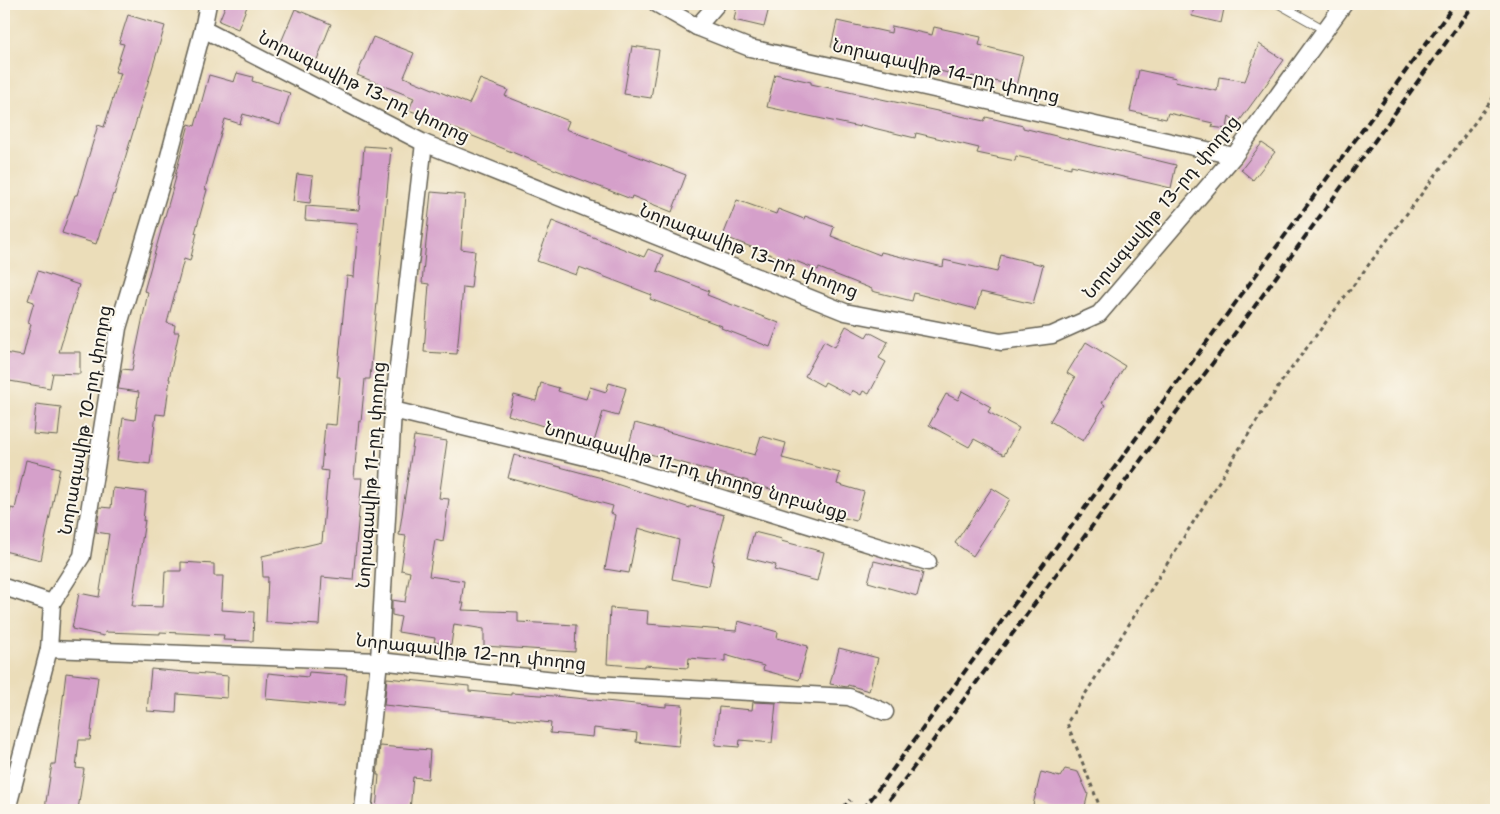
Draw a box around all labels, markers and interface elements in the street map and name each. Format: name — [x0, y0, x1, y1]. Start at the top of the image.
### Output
street label: Նորագավիթ 13-րդ փողոց — [254, 25, 474, 149]
street label: Նորագավիթ 14-րդ փողոց — [830, 33, 1062, 109]
street label: Նորագավիթ 13-րդ փողոց — [1077, 110, 1245, 304]
street label: Նորագավիթ 13-րդ փողոց — [636, 198, 862, 304]
street label: Նորագավիթ 10-րդ փողոց — [53, 303, 117, 537]
street label: Նորագավիթ 11-րդ փողոց — [351, 361, 391, 589]
street label: Նորագավիթ 11-րդ փողոց նրբանցք — [541, 416, 851, 526]
street label: Նորագավիթ 12-րդ փողոց — [355, 628, 587, 676]

